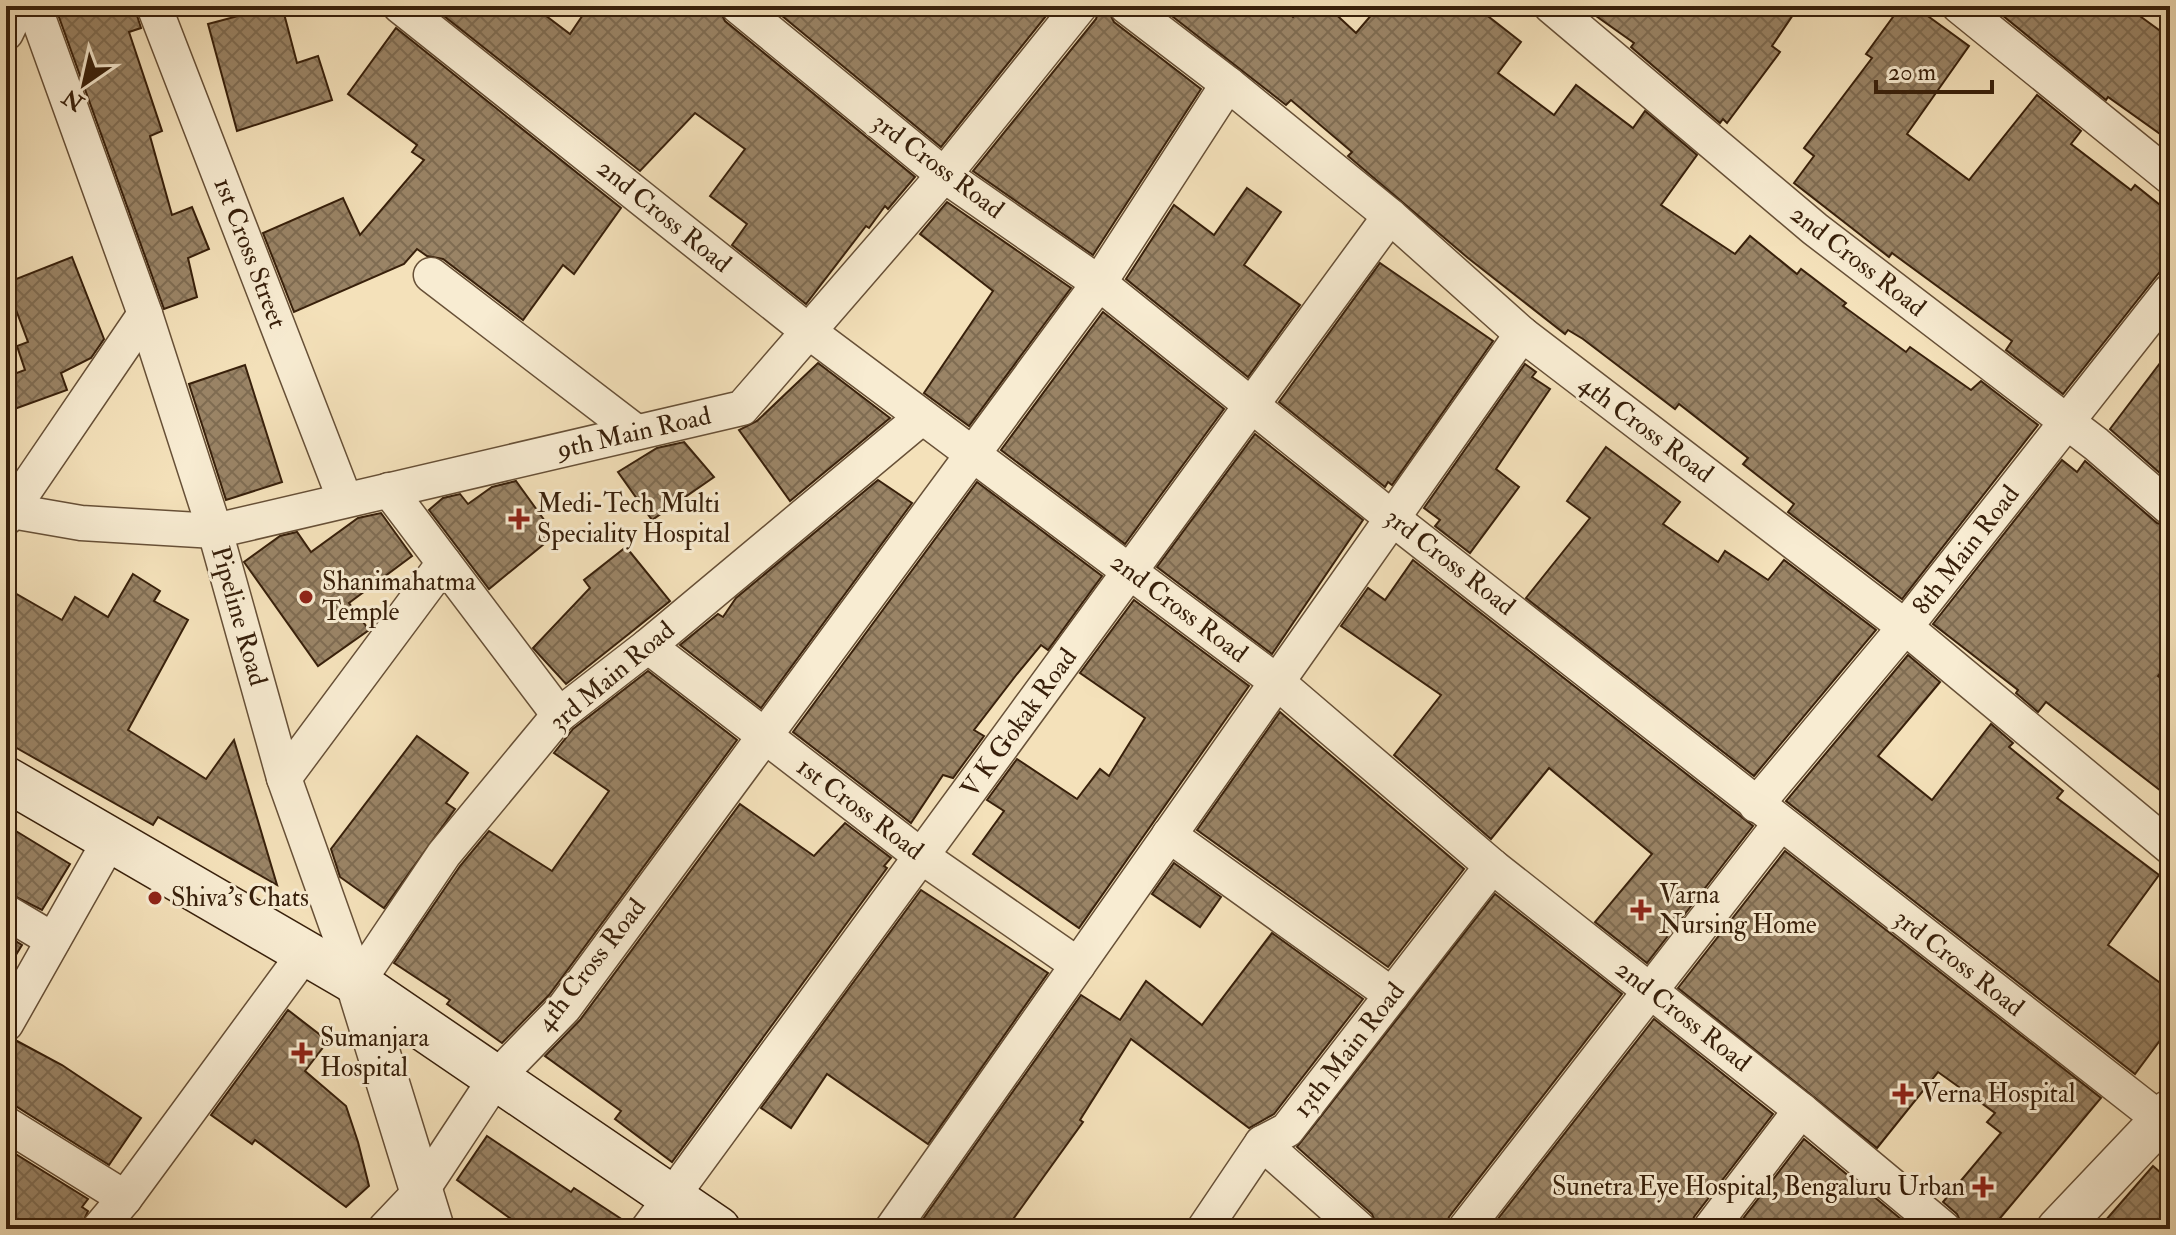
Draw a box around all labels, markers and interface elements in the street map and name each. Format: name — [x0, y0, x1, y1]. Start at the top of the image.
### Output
north arrow — [44, 44, 124, 124]
scale bar — [1876, 44, 1992, 94]
text: 20 m — [1888, 57, 1937, 88]
text: N — [57, 82, 90, 117]
street label: 3rd Cross Road — [866, 106, 1010, 226]
street label: 2nd Cross Road — [590, 152, 738, 280]
street label: 1st Cross Street — [207, 173, 293, 333]
street label: 2nd Cross Road — [1784, 198, 1932, 324]
street label: 4th Cross Road — [1572, 368, 1720, 490]
street label: 9th Main Road — [552, 400, 714, 467]
street label: 8th Main Road — [1906, 479, 2027, 621]
place label: Medi-Tech Multi Speciality Hospital — [537, 488, 731, 551]
street label: 3rd Cross Road — [1379, 501, 1522, 623]
marker: Medi-Tech Multi Speciality Hospital — [508, 508, 530, 530]
street label: Pipeline Road — [203, 543, 274, 690]
street label: 2nd Cross Road — [1104, 546, 1254, 670]
place label: Shanimahatma Temple — [322, 566, 476, 629]
marker: Shanimahatma Temple — [297, 588, 315, 606]
street label: 3rd Main Road — [543, 614, 681, 738]
street label: V K Gokak Road — [954, 642, 1084, 804]
street label: 1st Cross Road — [790, 751, 930, 867]
place label: Varna Nursing Home — [1659, 879, 1817, 941]
place label: Shiva's Chats — [171, 882, 309, 914]
marker: Shiva's Chats — [146, 889, 164, 907]
street label: 4th Cross Road — [529, 892, 653, 1038]
marker: Varna Nursing Home — [1630, 899, 1652, 921]
street label: 3rd Cross Road — [1888, 902, 2031, 1024]
street label: 2nd Cross Road — [1609, 953, 1757, 1079]
street label: 13th Main Road — [1286, 976, 1412, 1124]
place label: Sumanjara Hospital — [320, 1022, 429, 1085]
marker: Sumanjara Hospital — [291, 1042, 313, 1064]
place label: Verna Hospital — [1921, 1078, 2076, 1111]
marker: Verna Hospital — [1892, 1083, 1914, 1105]
place label: Sunetra Eye Hospital, Bengaluru Urban — [1552, 1171, 1965, 1204]
marker: Sunetra Eye Hospital, Bengaluru Urban — [1972, 1176, 1994, 1198]

